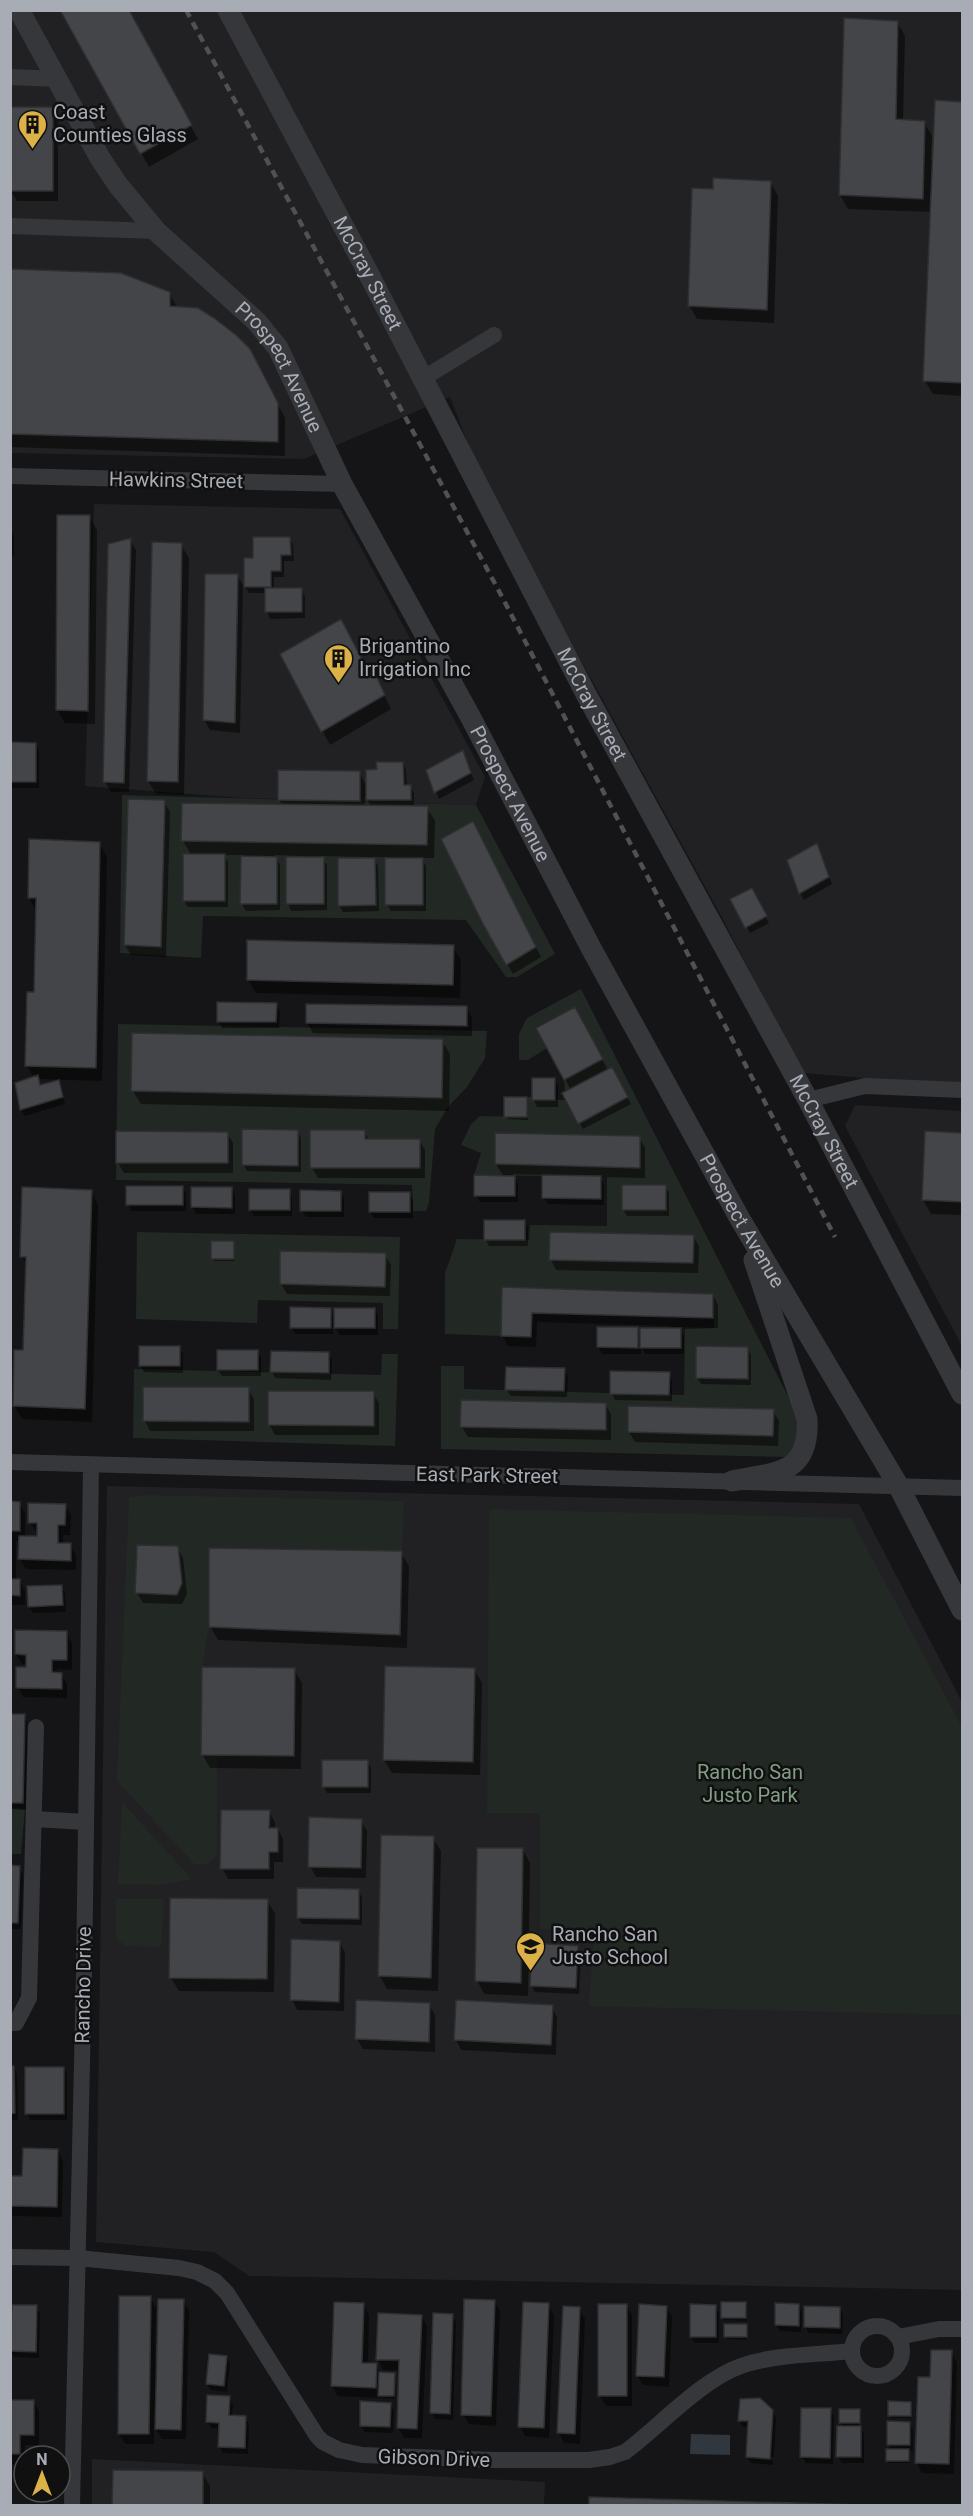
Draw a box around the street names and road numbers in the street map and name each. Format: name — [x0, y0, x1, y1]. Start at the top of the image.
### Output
street label: McCray Street — [328, 212, 408, 334]
street label: Prospect Avenue — [231, 296, 328, 436]
street label: Hawkins Street — [109, 467, 243, 493]
street label: McCray Street — [552, 643, 632, 765]
street label: Prospect Avenue — [465, 721, 556, 866]
street label: McCray Street — [784, 1070, 864, 1192]
street label: Prospect Avenue — [695, 1150, 790, 1292]
street label: East Park Street — [416, 1462, 558, 1488]
street label: Rancho Drive — [70, 1926, 96, 2044]
street label: Gibson Drive — [377, 2444, 491, 2472]

